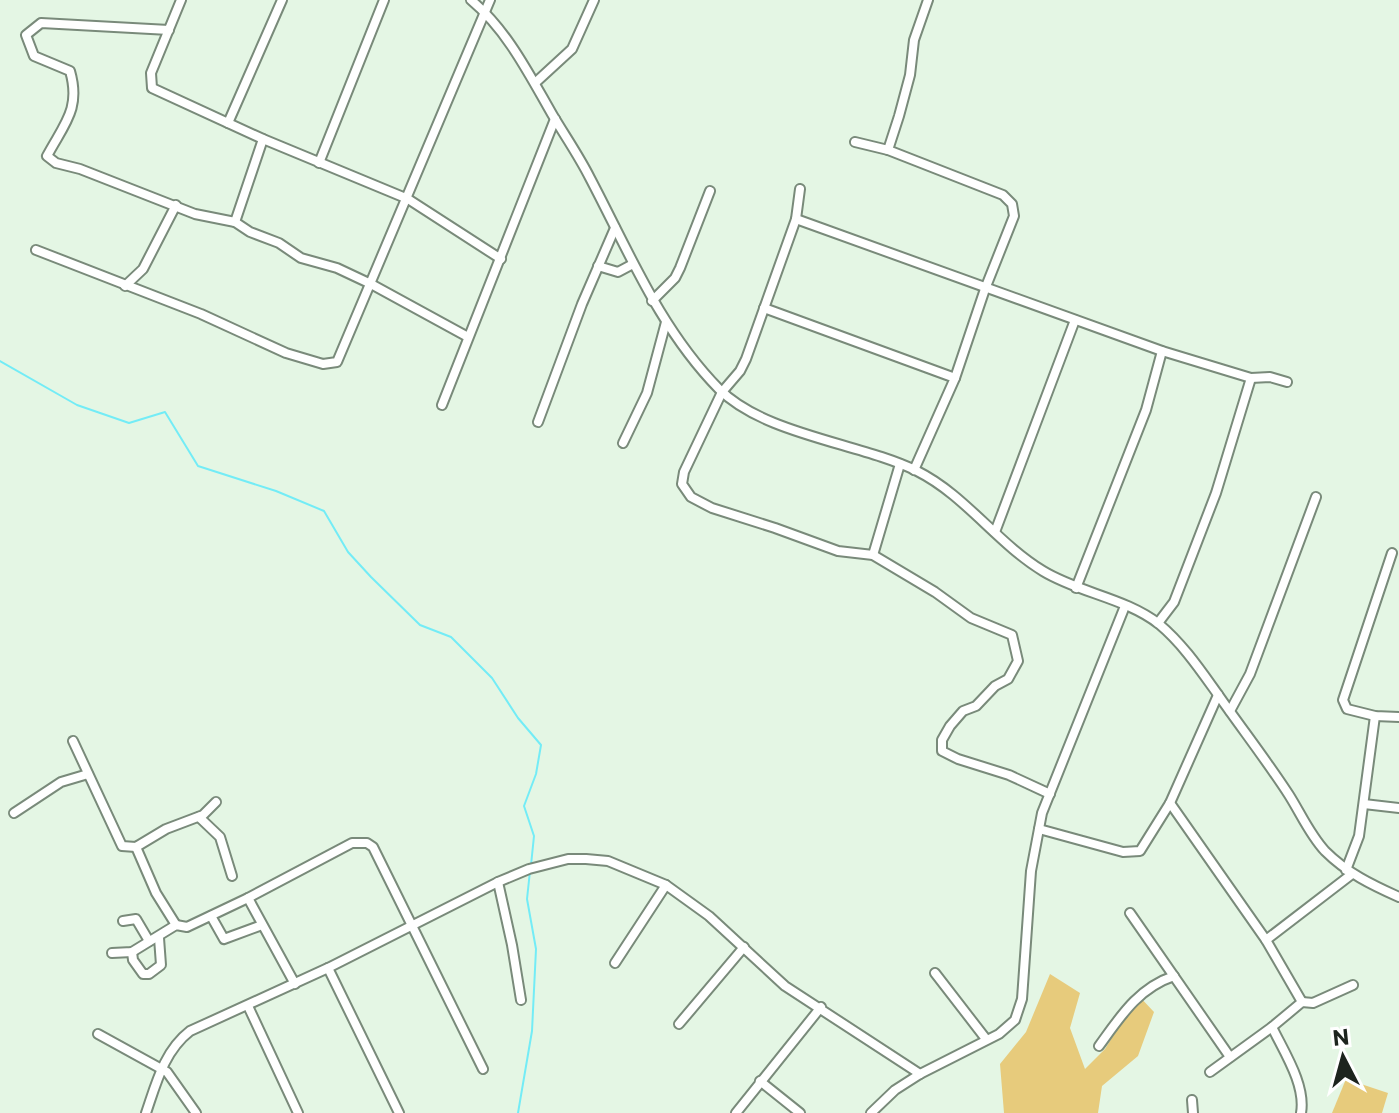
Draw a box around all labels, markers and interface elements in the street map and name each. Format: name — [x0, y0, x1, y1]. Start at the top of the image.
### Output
north arrow — [1303, 1017, 1383, 1097]
text: N — [1331, 1022, 1350, 1051]

